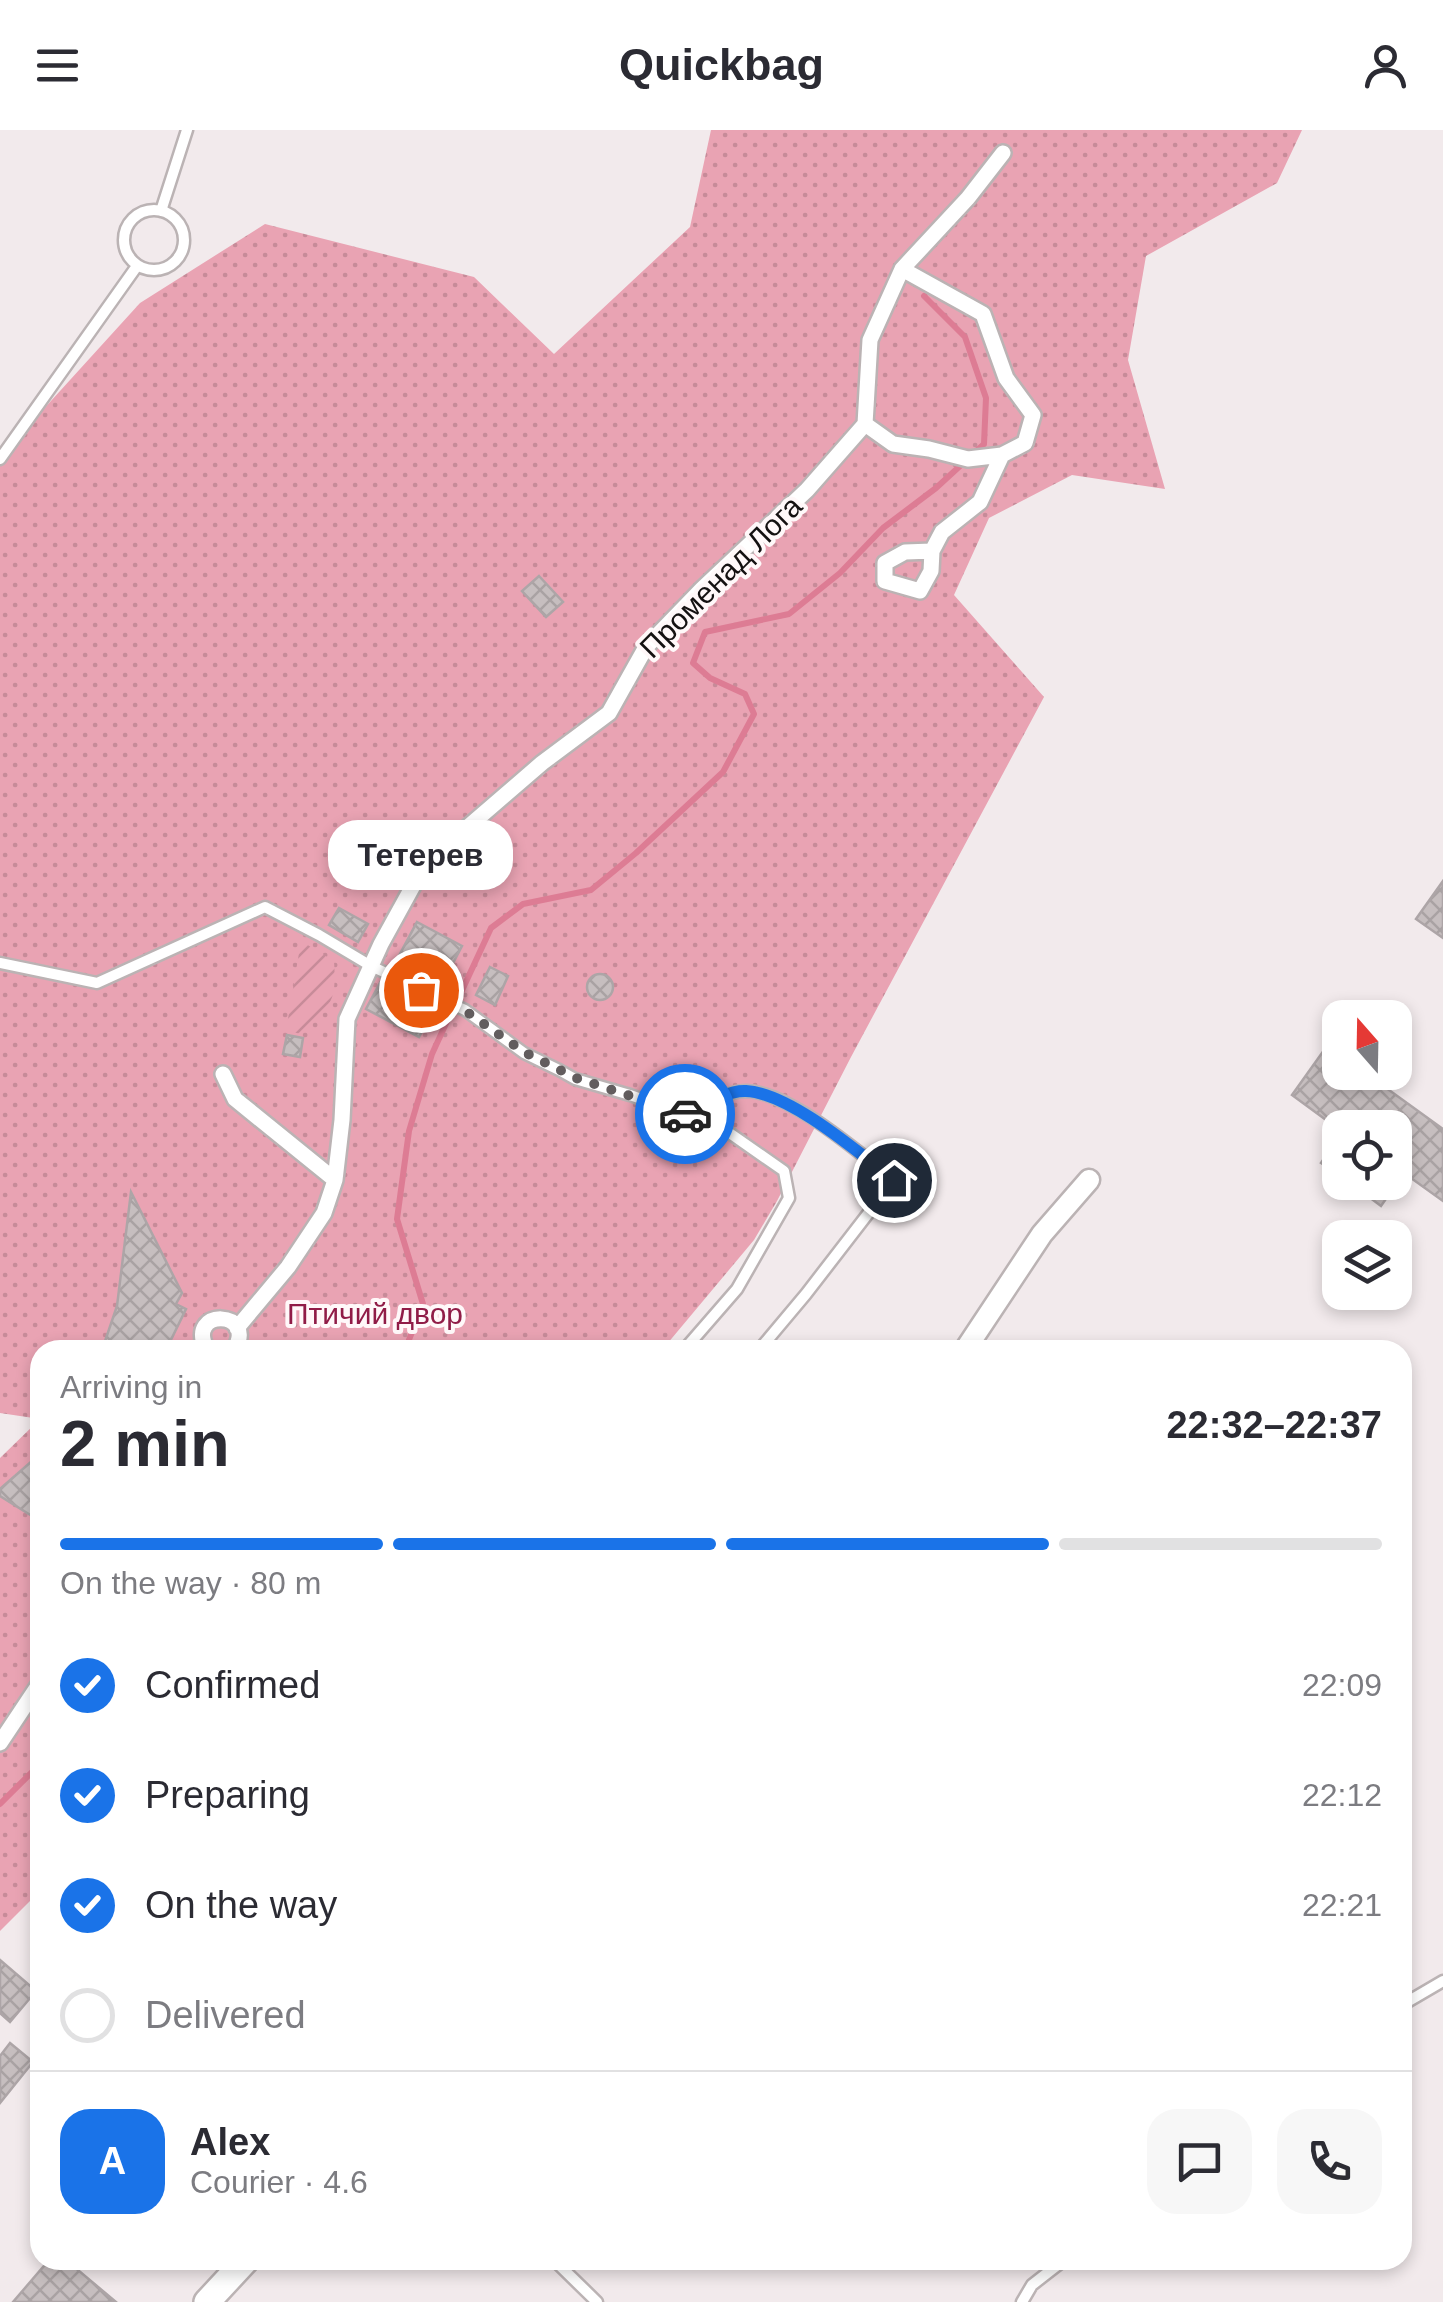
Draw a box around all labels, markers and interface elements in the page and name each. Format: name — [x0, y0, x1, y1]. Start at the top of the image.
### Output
icon: menu — [30, 38, 85, 93]
icon: person — [1358, 38, 1413, 93]
text: Quickbag — [619, 39, 824, 90]
street label: Променад Лога — [633, 489, 808, 664]
callout: Тетерев — [328, 820, 514, 890]
text: Тетерев — [358, 837, 483, 873]
pin — [379, 948, 464, 1033]
icon: bag — [394, 963, 449, 1018]
north arrow — [1322, 1000, 1412, 1090]
map controls — [1322, 1000, 1412, 1310]
courier — [635, 1064, 735, 1164]
icon: car — [658, 1087, 713, 1142]
button: locate — [1322, 1110, 1412, 1200]
pin — [852, 1138, 937, 1223]
icon: home — [867, 1153, 922, 1208]
button: layers — [1322, 1220, 1412, 1310]
park label: Птичий двор — [287, 1297, 463, 1330]
text: Arriving in — [60, 1369, 202, 1405]
text: 22:32–22:37 — [1166, 1404, 1382, 1446]
text: 2 min — [60, 1407, 230, 1480]
text: On the way · 80 m — [60, 1565, 321, 1601]
icon: check — [60, 1658, 115, 1713]
text: Confirmed — [145, 1664, 320, 1706]
text: 22:09 — [1302, 1667, 1382, 1703]
icon: check — [60, 1768, 115, 1823]
text: Preparing — [145, 1774, 310, 1816]
text: 22:12 — [1302, 1777, 1382, 1813]
icon: check — [60, 1878, 115, 1933]
text: On the way — [145, 1884, 337, 1926]
text: 22:21 — [1302, 1887, 1382, 1923]
text: Delivered — [145, 1994, 306, 2036]
button: chat — [1147, 2109, 1252, 2214]
button: phone — [1277, 2109, 1382, 2214]
text: Alex — [190, 2121, 270, 2163]
text: A — [99, 2140, 126, 2182]
text: Courier · 4.6 — [190, 2164, 368, 2200]

